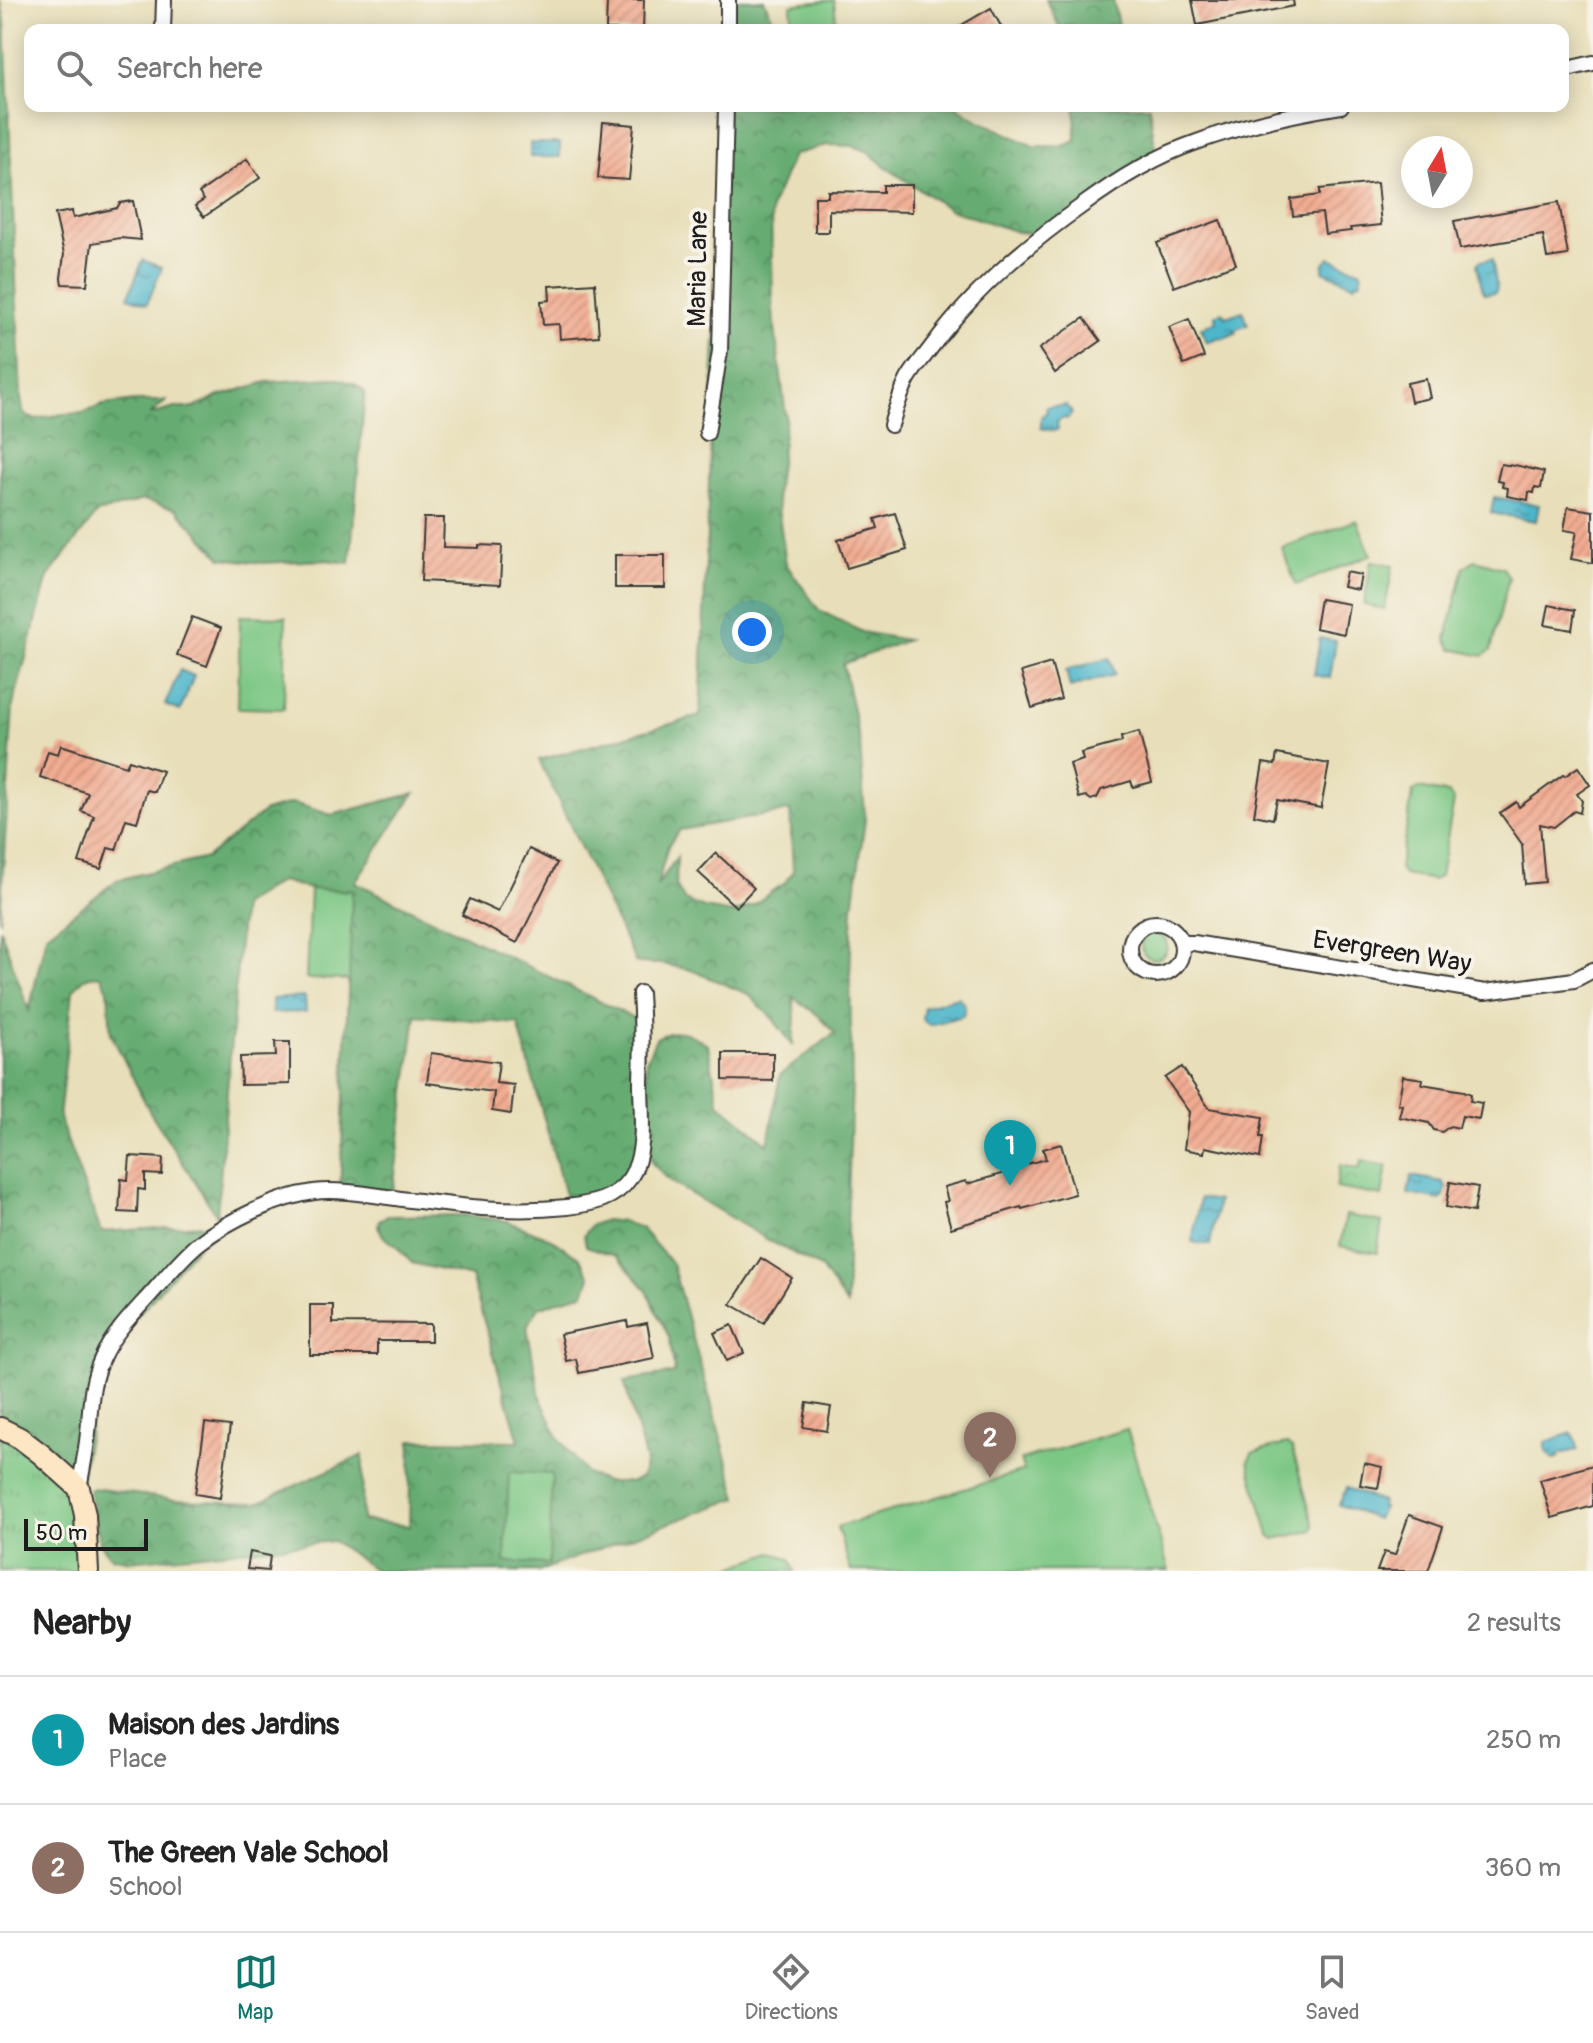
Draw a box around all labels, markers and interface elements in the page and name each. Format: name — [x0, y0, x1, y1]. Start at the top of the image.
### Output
search box — [24, 24, 1569, 112]
icon: search — [52, 46, 96, 90]
text: Search here — [116, 50, 263, 87]
north arrow — [1401, 136, 1473, 208]
street label: Maria Lane — [681, 211, 715, 327]
your location — [732, 612, 772, 652]
street label: Evergreen Way — [1310, 924, 1474, 980]
pin: 1 — [984, 1120, 1036, 1186]
pin: 2 — [964, 1412, 1016, 1478]
scale bar — [24, 1515, 148, 1551]
text: 50 m — [36, 1519, 87, 1547]
text: Nearby — [32, 1602, 131, 1645]
text: 2 results — [1467, 1607, 1561, 1639]
text: Maison des Jardins — [108, 1706, 339, 1743]
text: 1 — [53, 1724, 63, 1756]
text: 250 m — [1486, 1724, 1561, 1756]
text: Place — [108, 1743, 167, 1775]
text: The Green Vale School — [108, 1834, 389, 1871]
text: 2 — [51, 1852, 65, 1884]
text: 360 m — [1485, 1852, 1561, 1884]
text: School — [108, 1871, 183, 1903]
tab: Map — [234, 1950, 278, 2026]
tab: Directions — [745, 1950, 838, 2026]
tab: Saved — [1305, 1950, 1359, 2026]

